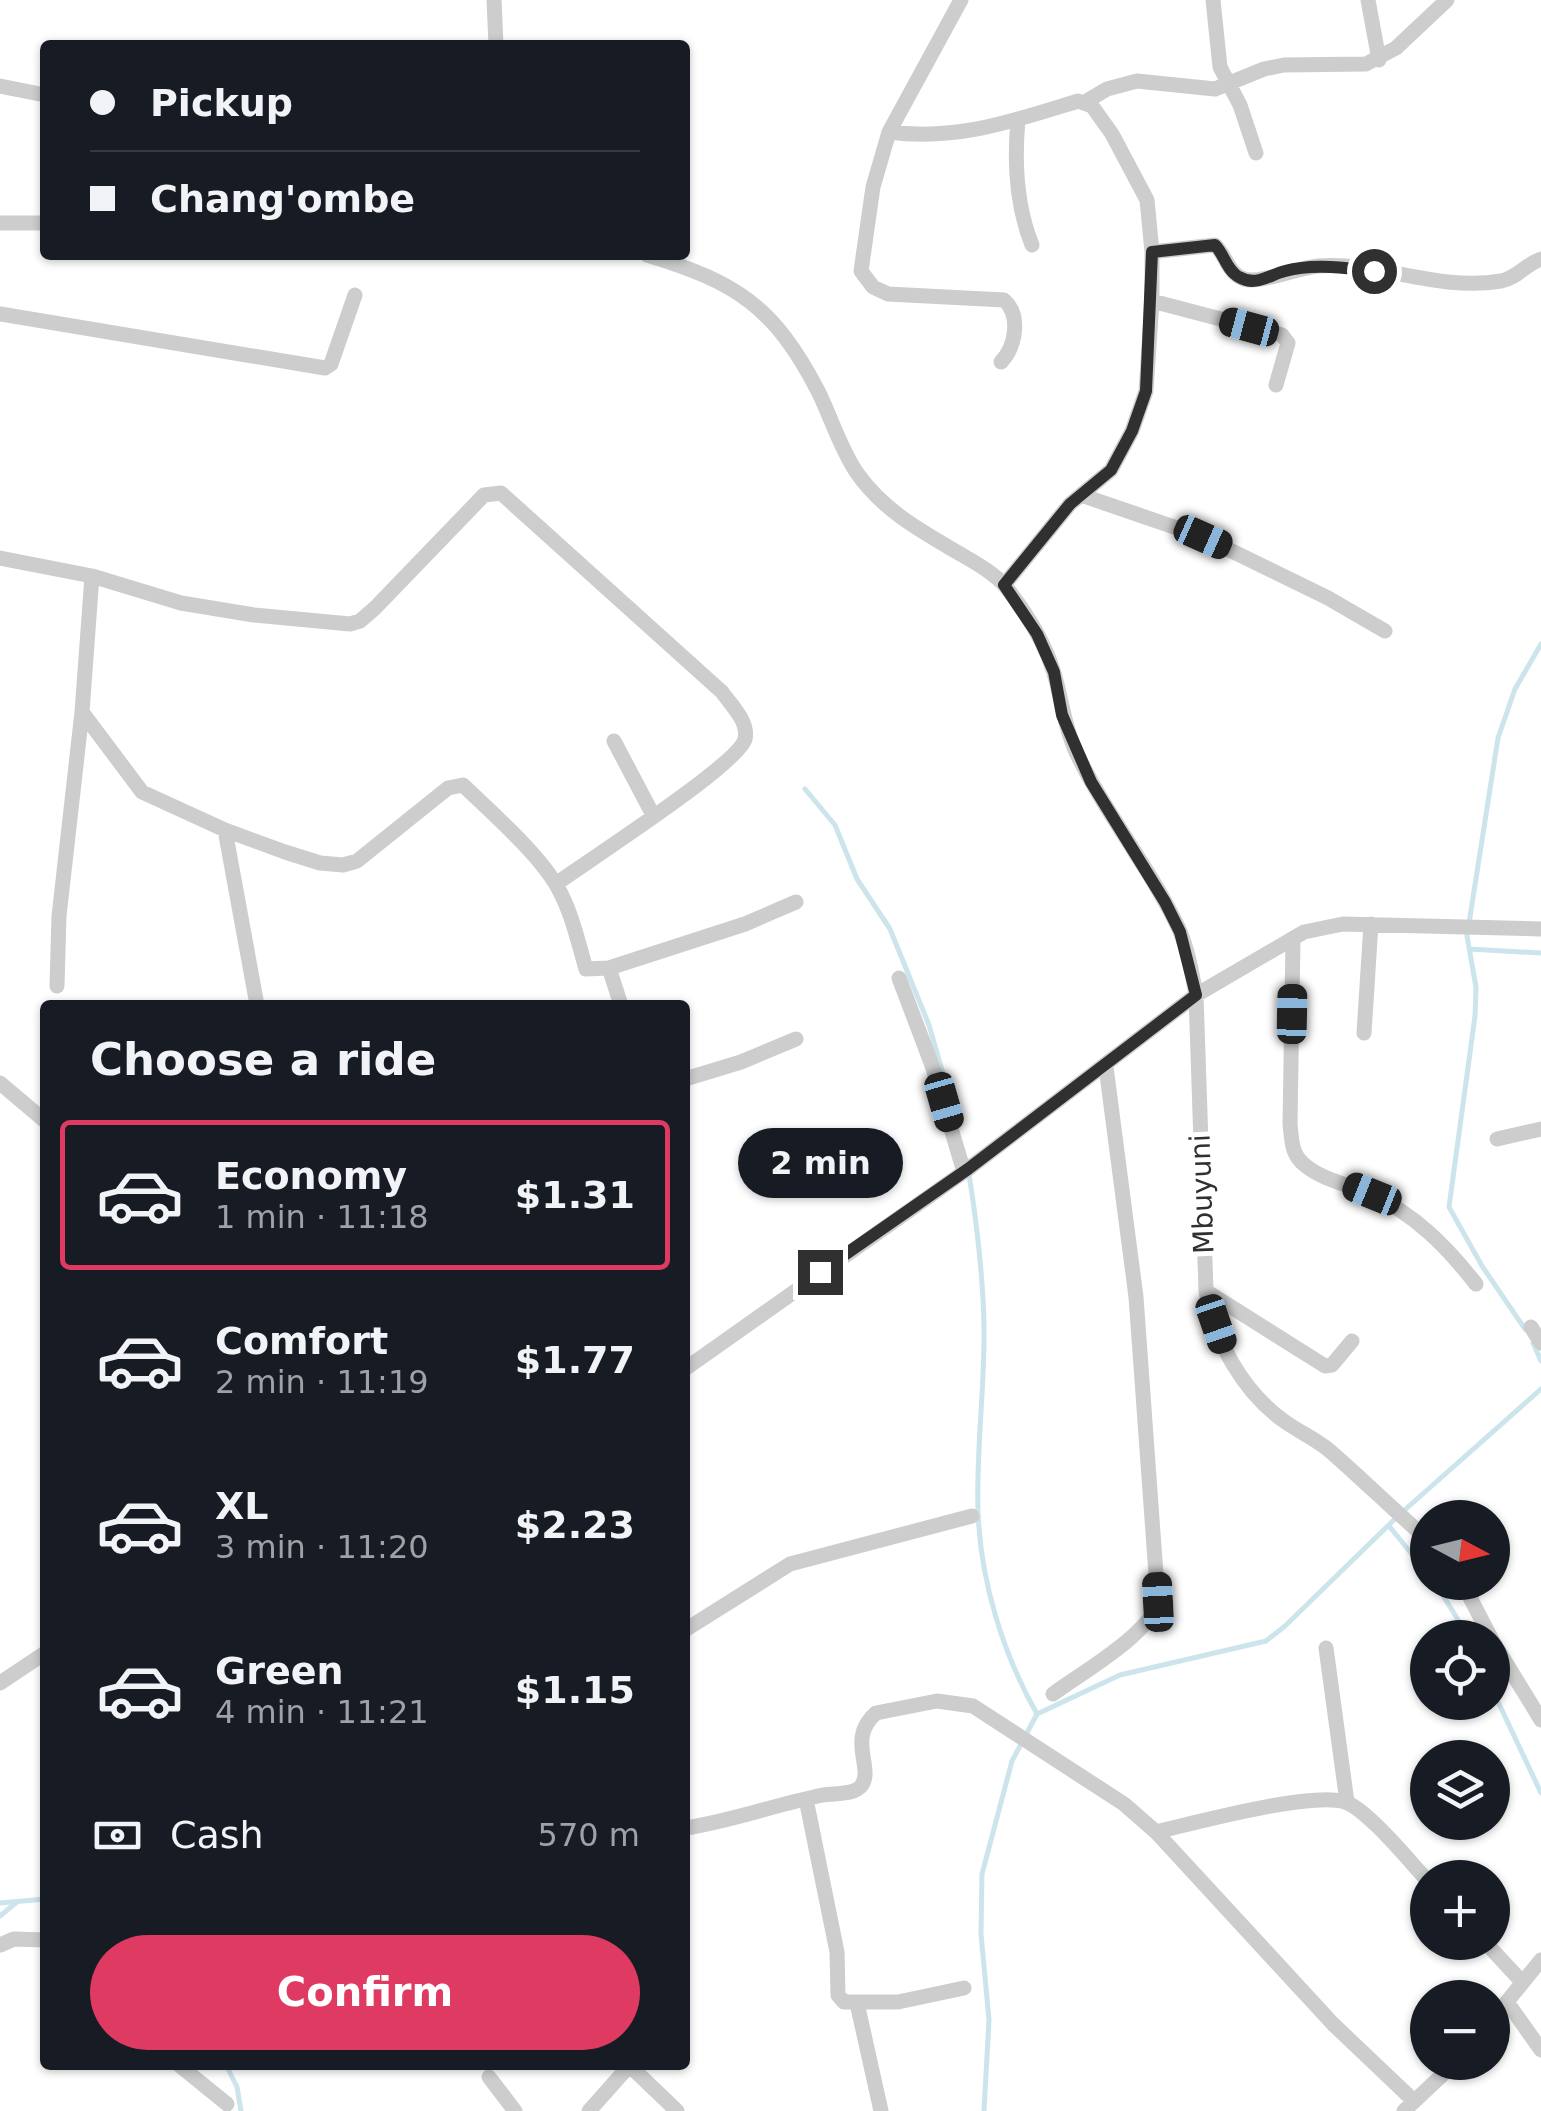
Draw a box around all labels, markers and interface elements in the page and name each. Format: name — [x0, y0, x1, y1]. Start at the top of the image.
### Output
text: Pickup — [150, 81, 293, 125]
text: Chang'ombe — [150, 177, 415, 221]
route start — [1352, 249, 1397, 294]
car — [1216, 305, 1282, 349]
car — [1169, 511, 1237, 563]
car — [1276, 984, 1308, 1044]
text: Choose a ride — [90, 1033, 436, 1086]
car — [921, 1069, 967, 1135]
callout: 2 min — [738, 1127, 902, 1197]
street label: Mbuyuni — [1183, 1134, 1221, 1254]
text: 2 min — [770, 1144, 871, 1182]
icon: car — [95, 1150, 185, 1240]
text: Economy — [215, 1154, 407, 1198]
car — [1339, 1169, 1405, 1219]
text: $1.31 — [515, 1173, 635, 1217]
text: 1 min · 11:18 — [215, 1198, 429, 1236]
route end — [798, 1250, 843, 1295]
car — [1192, 1291, 1240, 1357]
icon: car — [95, 1315, 185, 1405]
text: Comfort — [215, 1319, 388, 1363]
text: $1.77 — [515, 1338, 635, 1382]
text: 2 min · 11:19 — [215, 1363, 429, 1401]
icon: car — [95, 1480, 185, 1570]
text: XL — [215, 1484, 269, 1528]
north arrow — [1410, 1500, 1510, 1600]
map controls — [1410, 1500, 1510, 2080]
text: $2.23 — [515, 1503, 635, 1547]
text: 3 min · 11:20 — [215, 1528, 429, 1566]
car — [1141, 1571, 1175, 1633]
button: locate — [1410, 1620, 1510, 1720]
icon: car — [95, 1645, 185, 1735]
text: Green — [215, 1649, 344, 1693]
text: $1.15 — [515, 1668, 635, 1712]
text: 4 min · 11:21 — [215, 1693, 429, 1731]
button: layers — [1410, 1740, 1510, 1840]
icon: cash — [90, 1808, 145, 1863]
text: Cash — [170, 1813, 264, 1857]
text: 570 m — [538, 1816, 640, 1854]
button: + — [1410, 1860, 1510, 1960]
button: Confirm — [90, 1935, 640, 2050]
button: − — [1410, 1980, 1510, 2080]

